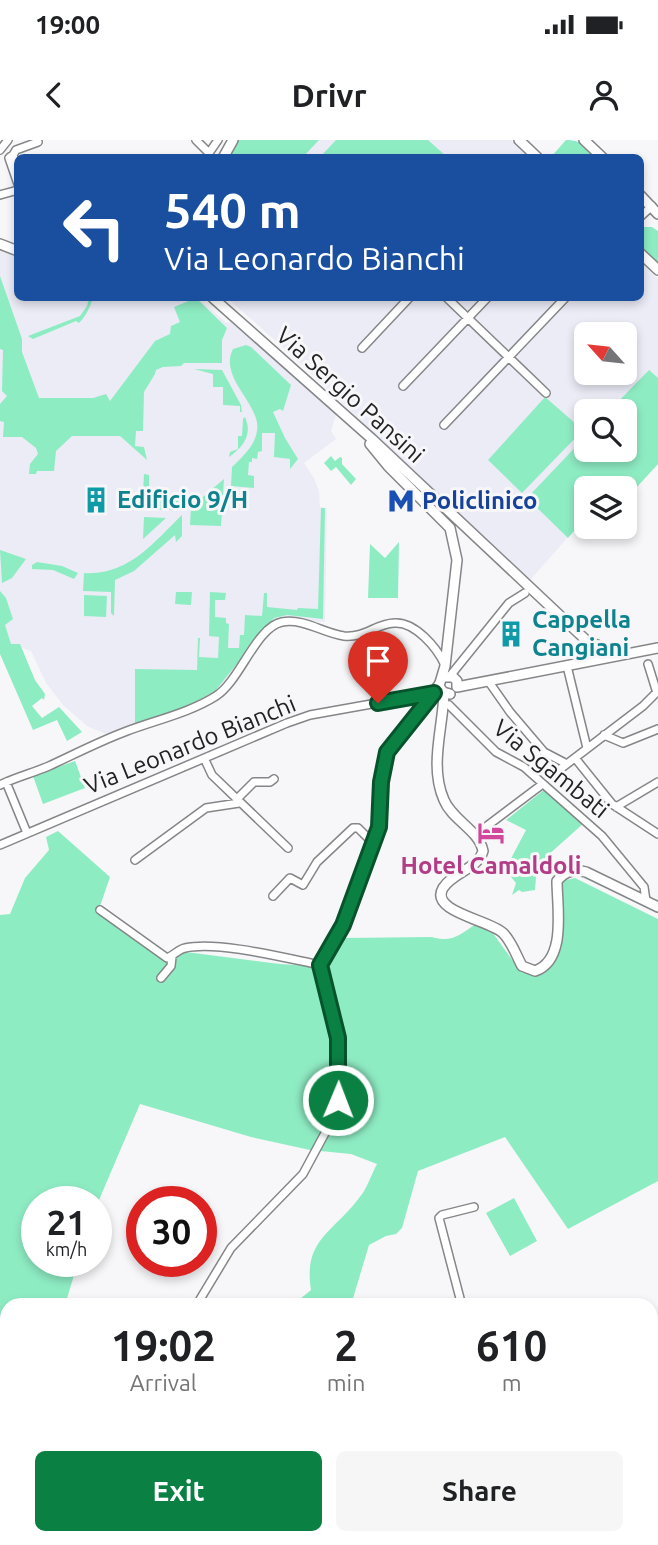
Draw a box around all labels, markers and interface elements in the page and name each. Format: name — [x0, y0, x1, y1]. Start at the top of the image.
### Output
text: 19:00 — [35, 10, 100, 39]
icon: back — [35, 76, 73, 114]
icon: person — [585, 76, 623, 114]
text: Drivr — [291, 77, 367, 113]
icon: left — [49, 182, 140, 273]
text: 540 m — [164, 182, 301, 237]
text: Via Leonardo Bianchi — [164, 240, 465, 276]
street label: Via Sergio Pansini — [271, 321, 430, 468]
north arrow — [574, 322, 637, 385]
map controls — [574, 322, 637, 539]
button: search — [574, 399, 637, 462]
button: layers — [574, 476, 637, 539]
building icon: Edificio 9/H — [81, 485, 111, 515]
place label: Edificio 9/H — [117, 486, 248, 513]
metro station icon: Policlinico — [386, 486, 416, 516]
place label: Policlinico — [422, 487, 537, 514]
place label: Cappella Cangiani — [532, 606, 631, 661]
building icon: Cappella Cangiani — [496, 619, 526, 649]
pin — [348, 631, 408, 703]
icon: arrive — [359, 642, 397, 680]
street label: Via Leonardo Bianchi — [80, 690, 299, 799]
street label: Via Sgambati — [488, 714, 615, 823]
hotel icon: Hotel Camaldoli — [476, 818, 506, 848]
place label: Hotel Camaldoli — [401, 852, 581, 879]
position arrow — [301, 1063, 375, 1137]
speed limit sign: 30 — [126, 1186, 217, 1277]
text: 21 — [47, 1202, 86, 1242]
text: km/h — [46, 1239, 87, 1259]
text: 19:02 — [111, 1322, 216, 1369]
text: 2 — [334, 1322, 358, 1369]
text: 610 — [476, 1322, 547, 1369]
text: Arrival — [130, 1370, 197, 1395]
text: min — [327, 1370, 365, 1395]
text: m — [502, 1370, 522, 1395]
button: Exit — [35, 1451, 322, 1531]
button: Share — [336, 1451, 623, 1531]

